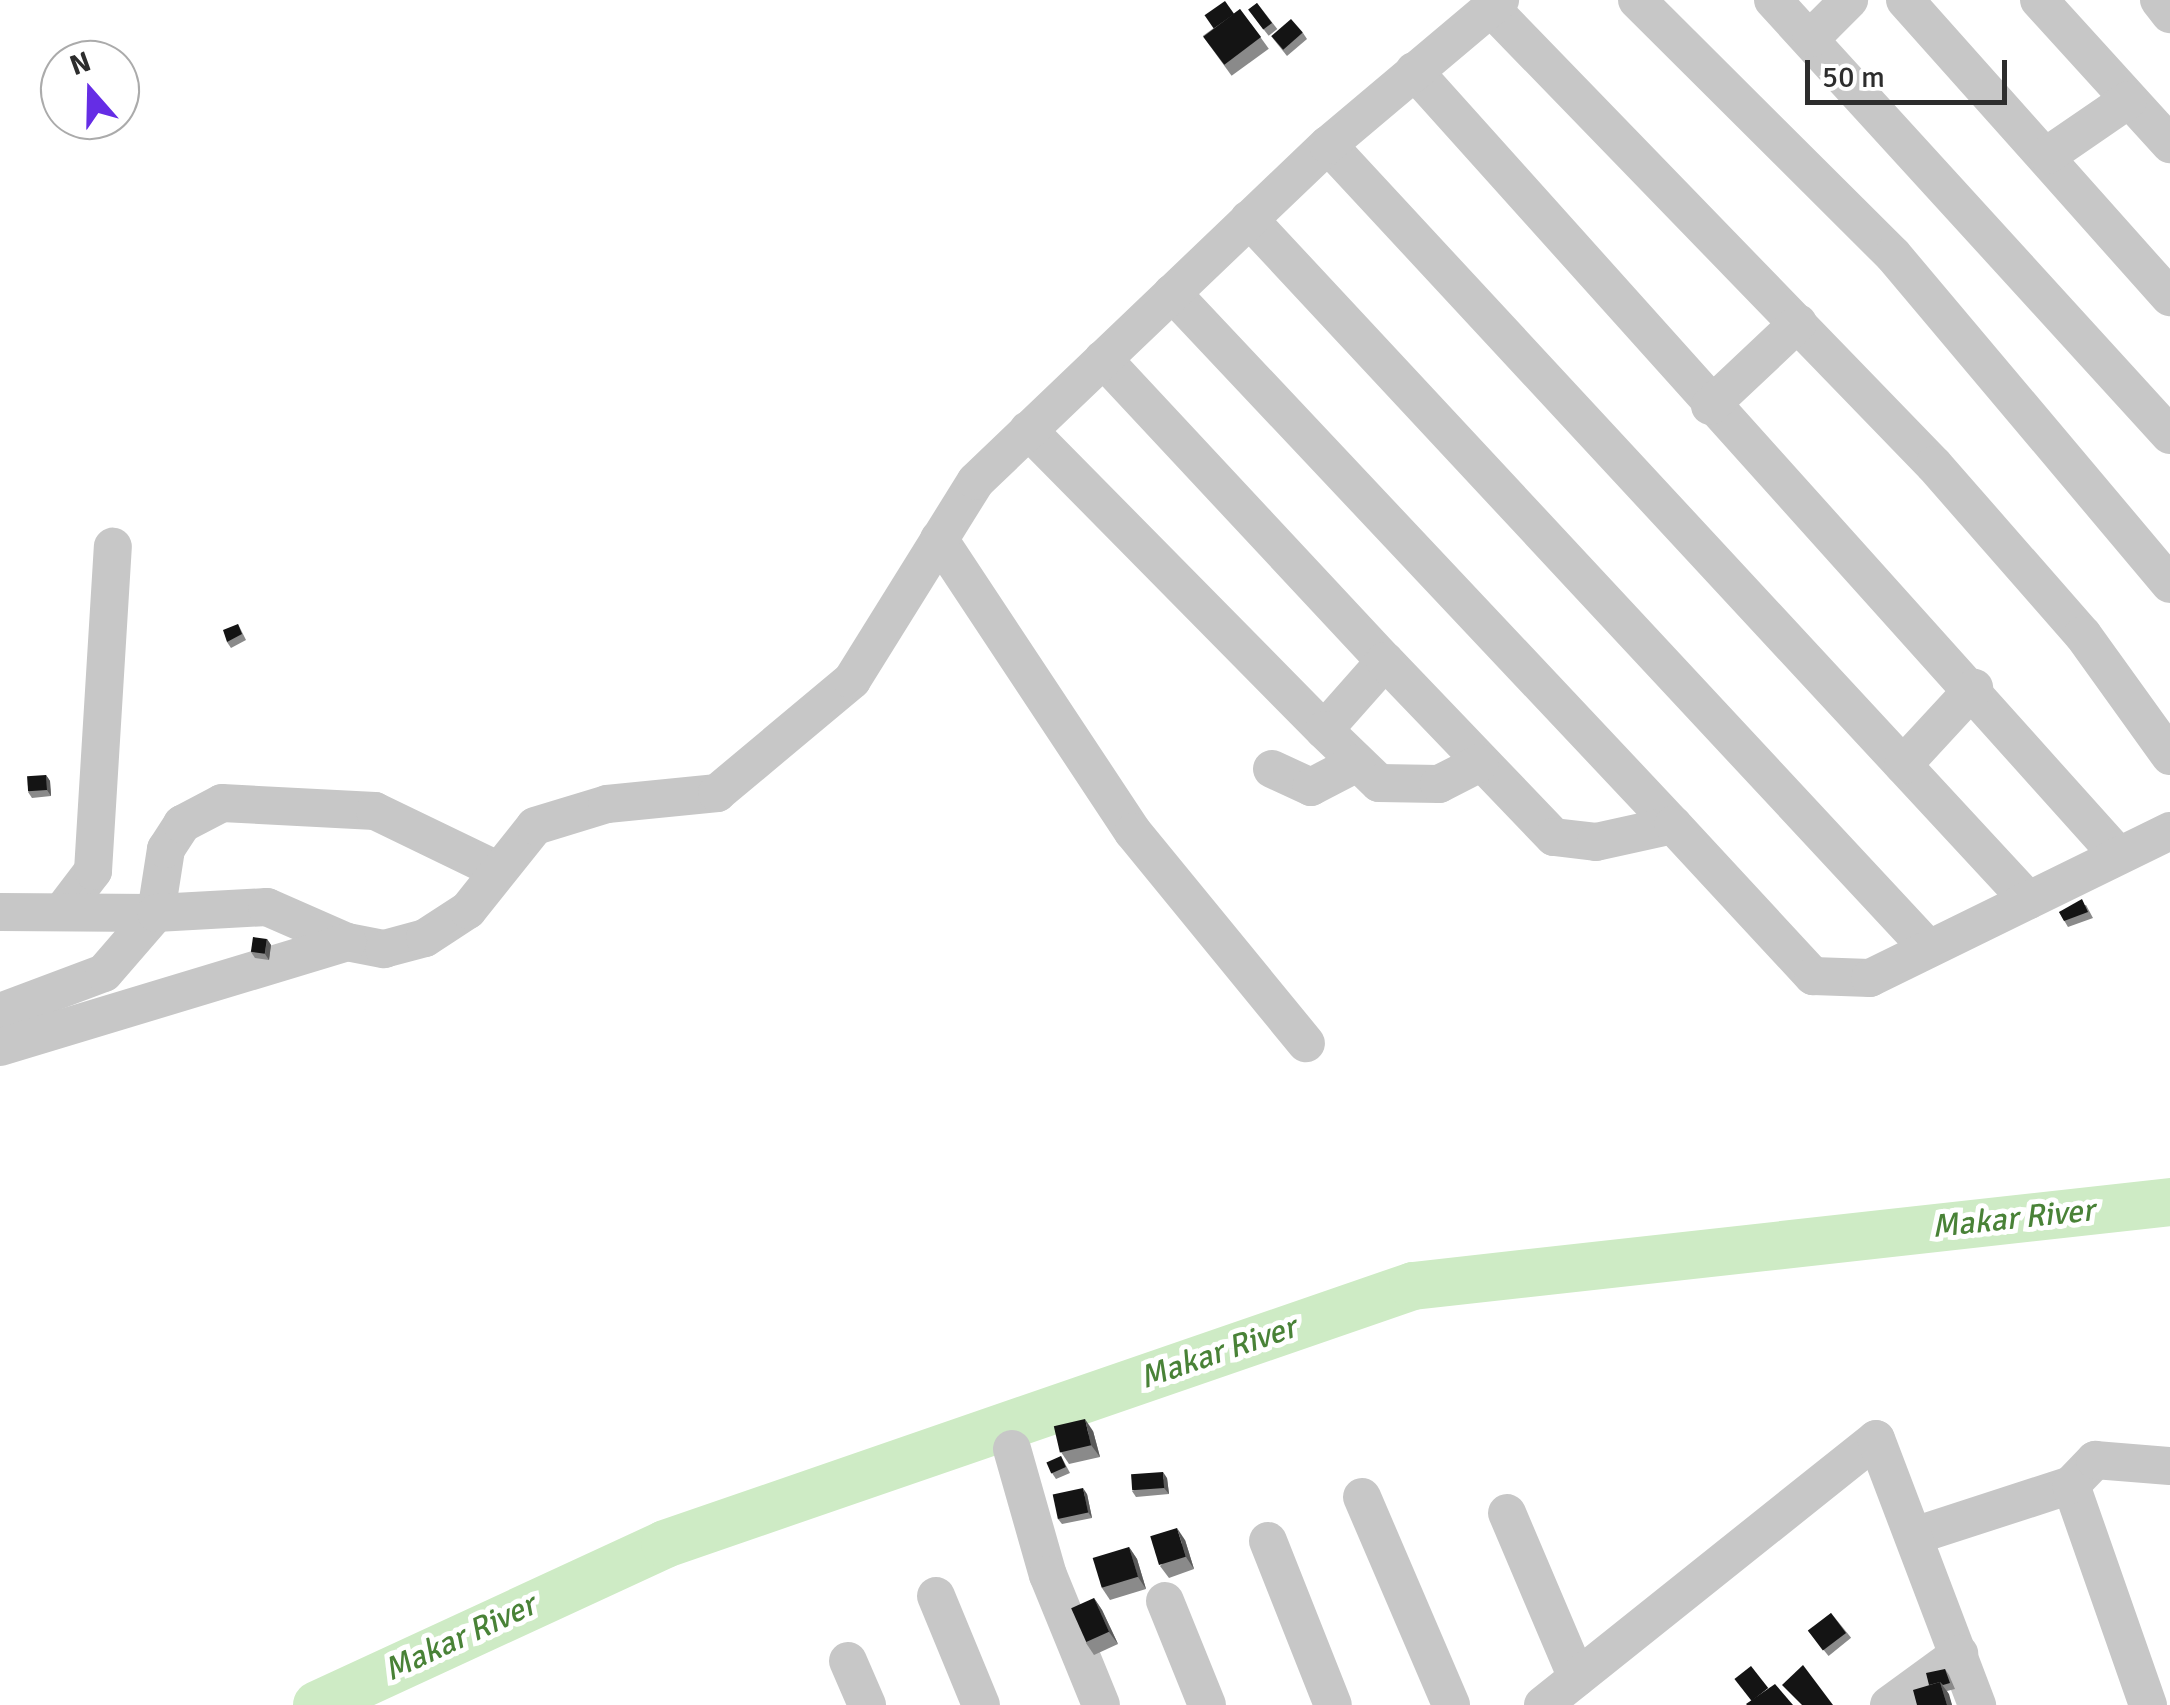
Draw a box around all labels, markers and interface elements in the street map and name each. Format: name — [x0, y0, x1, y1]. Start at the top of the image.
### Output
north arrow — [40, 40, 140, 140]
scale bar — [1810, 40, 2012, 102]
text: N — [65, 44, 95, 83]
text: 50 m — [1822, 59, 1885, 96]
water label: Makar River — [1930, 1191, 2096, 1247]
water label: Makar River — [1135, 1308, 1301, 1398]
water label: Makar River — [378, 1586, 542, 1690]

